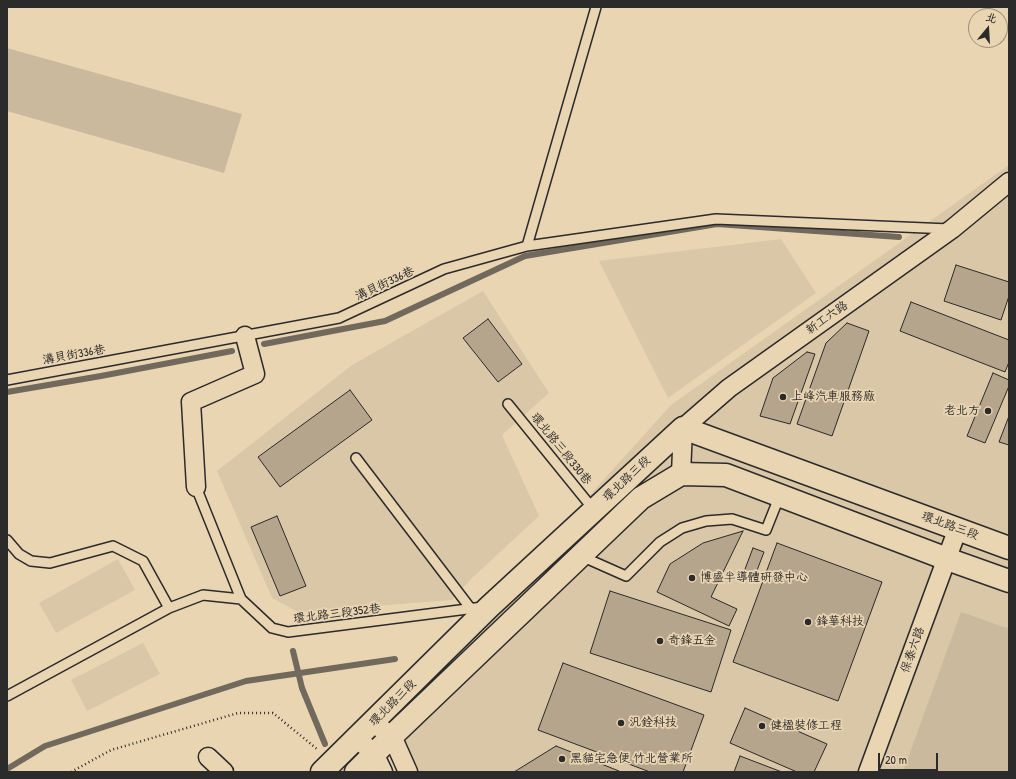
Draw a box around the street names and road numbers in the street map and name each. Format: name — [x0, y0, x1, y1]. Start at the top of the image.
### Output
street label: 溝貝街336巷 — [353, 264, 417, 304]
street label: 新工六路 — [803, 298, 851, 338]
street label: 溝貝街336巷 — [41, 342, 107, 368]
street label: 環北路三段330巷 — [528, 410, 594, 488]
street label: 環北路三段 — [600, 453, 654, 505]
street label: 環北路三段 — [919, 509, 981, 543]
street label: 環北路三段352巷 — [292, 601, 382, 627]
street label: 保泰六路 — [898, 625, 928, 675]
street label: 環北路三段 — [367, 677, 419, 729]

